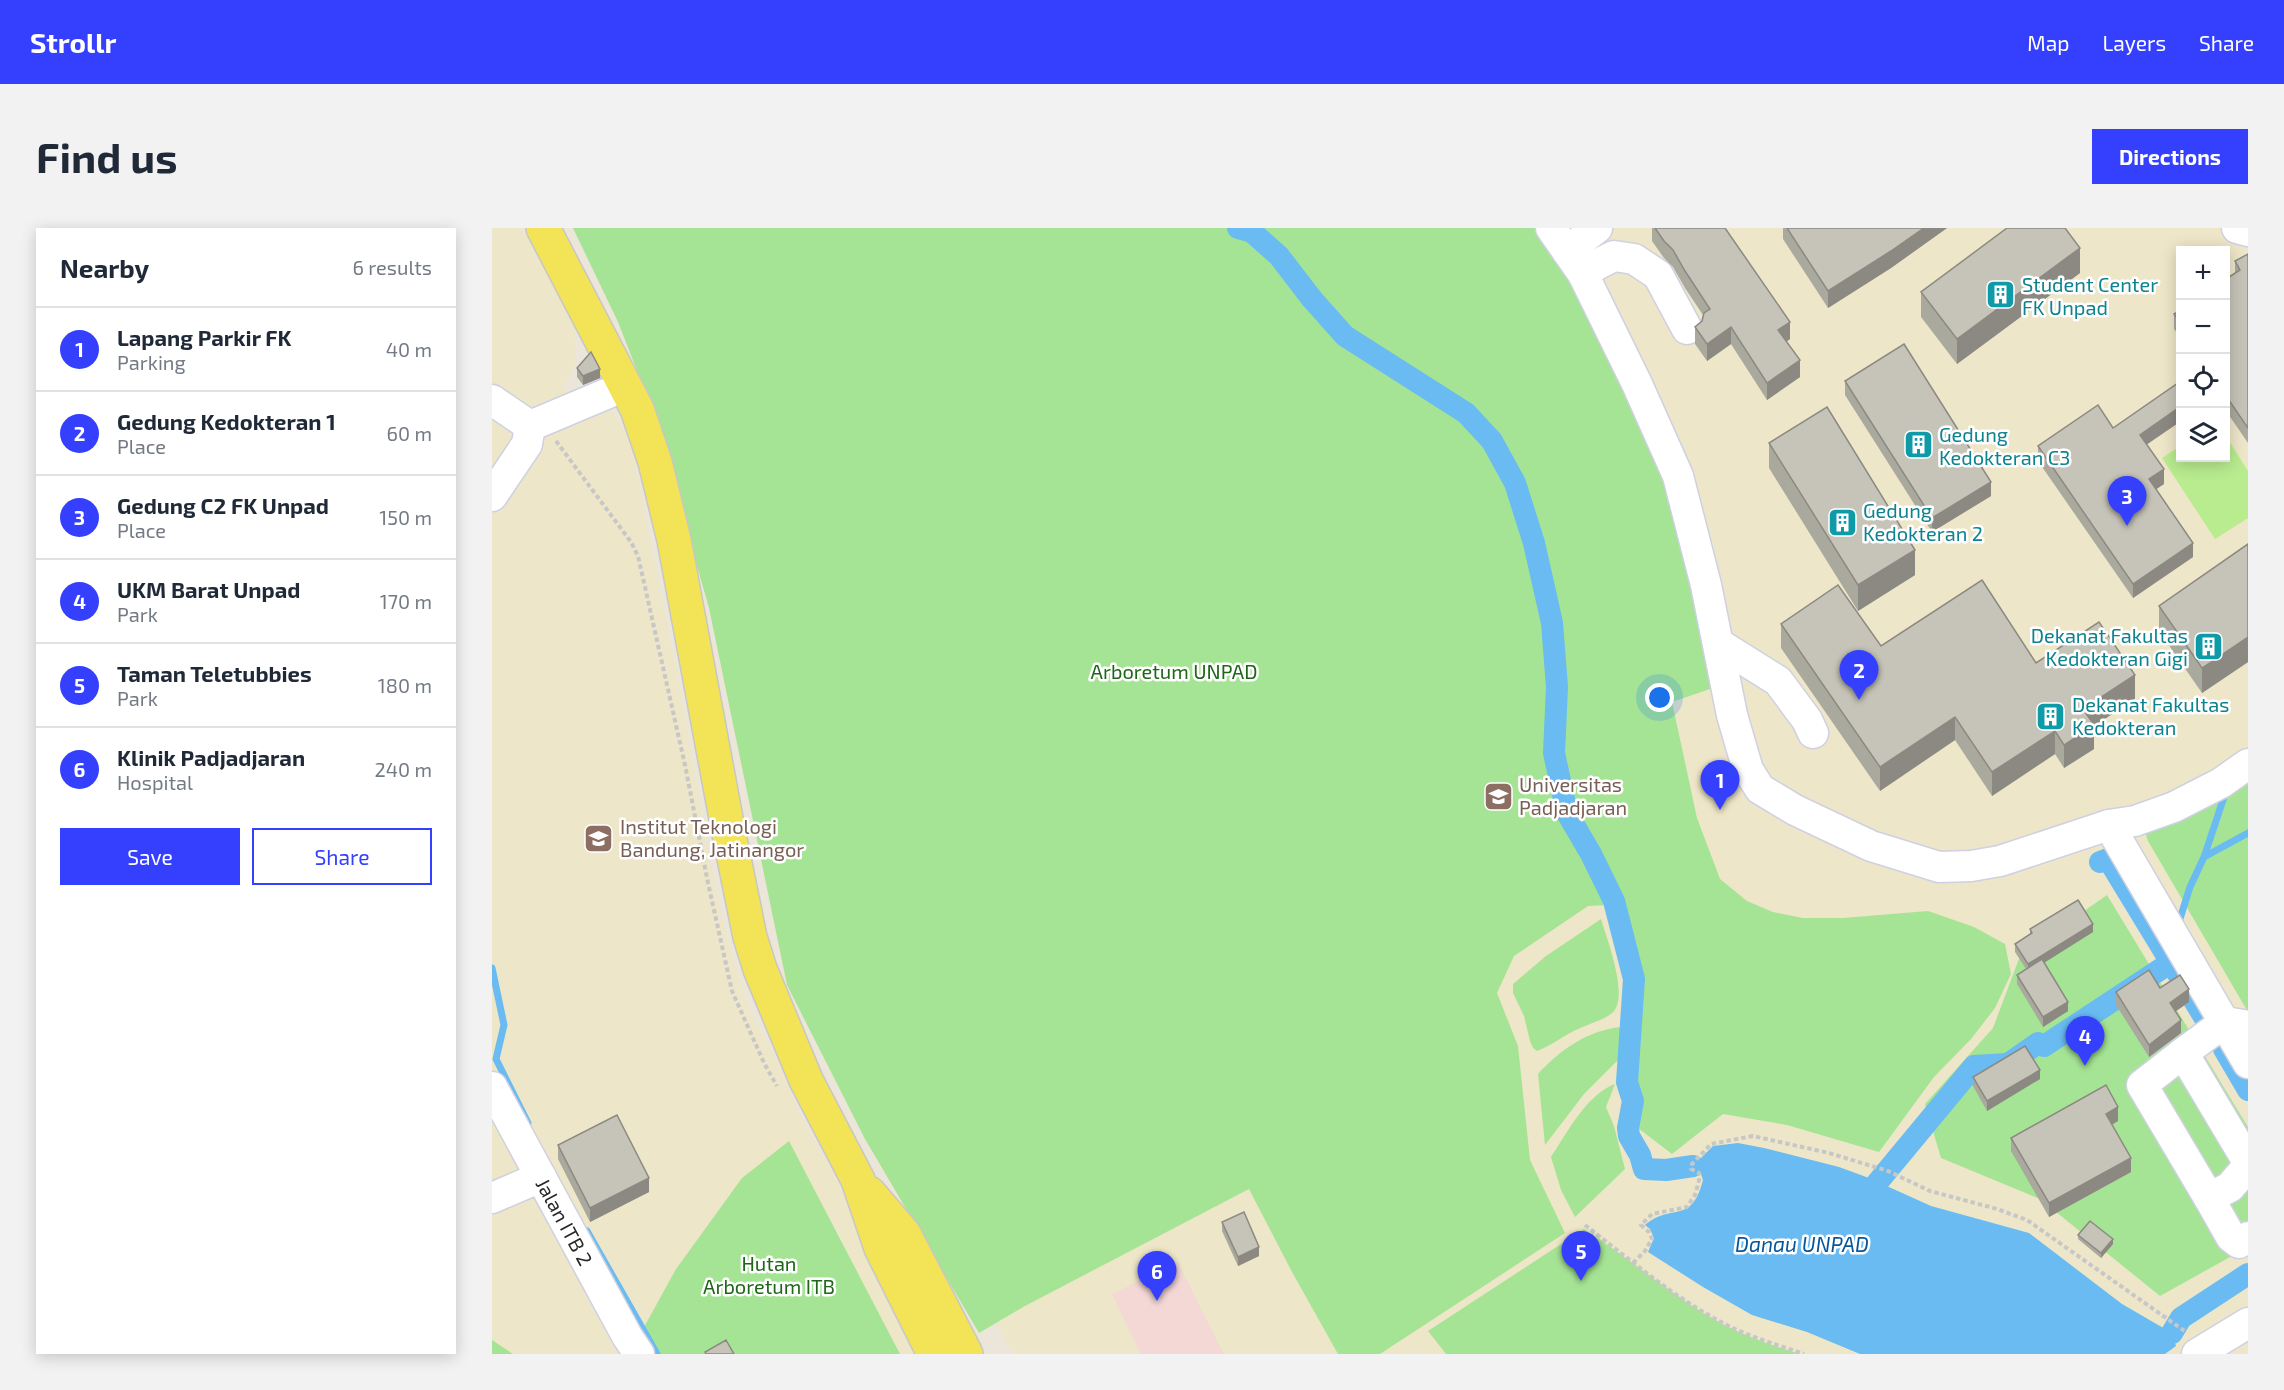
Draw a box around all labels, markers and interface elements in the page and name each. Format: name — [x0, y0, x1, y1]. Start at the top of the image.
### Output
text: Strollr — [30, 25, 116, 59]
text: Map — [2027, 30, 2069, 55]
text: Layers — [2102, 30, 2166, 55]
text: Share — [2199, 30, 2254, 55]
button: Directions — [2092, 129, 2248, 184]
text: Find us — [36, 131, 178, 181]
map controls — [2176, 246, 2230, 462]
button: + — [2176, 246, 2230, 300]
text: Nearby — [60, 252, 149, 283]
text: 6 results — [352, 255, 432, 279]
place label: Student Center FK Unpad — [2022, 272, 2158, 319]
building icon: Student Center FK Unpad — [1985, 279, 2017, 311]
button: − — [2176, 300, 2230, 354]
text: Lapang Parkir FK — [117, 324, 292, 350]
text: 1 — [75, 337, 84, 361]
text: 40 m — [386, 337, 432, 361]
text: Parking — [117, 350, 186, 374]
button: locate — [2176, 354, 2230, 408]
text: Gedung Kedokteran 1 — [117, 408, 336, 434]
button: layers — [2176, 408, 2230, 462]
text: 2 — [74, 421, 85, 445]
text: 60 m — [387, 421, 432, 445]
place label: Gedung Kedokteran C3 — [1939, 422, 2070, 469]
building icon: Gedung Kedokteran C3 — [1902, 429, 1934, 461]
text: Place — [117, 434, 166, 458]
pin: 3 — [2108, 476, 2146, 526]
text: Gedung C2 FK Unpad — [117, 492, 329, 518]
place label: Gedung Kedokteran 2 — [1863, 498, 1983, 545]
text: 3 — [74, 505, 85, 529]
text: 150 m — [379, 505, 432, 529]
building icon: Gedung Kedokteran 2 — [1826, 506, 1858, 538]
text: Place — [117, 518, 166, 542]
text: UKM Barat Unpad — [117, 576, 300, 602]
text: 4 — [73, 589, 86, 613]
text: 170 m — [380, 589, 432, 613]
text: Park — [117, 602, 158, 626]
place label: Dekanat Fakultas Kedokteran Gigi — [2031, 623, 2188, 670]
building icon: Dekanat Fakultas Kedokteran Gigi — [2193, 631, 2225, 663]
pin: 2 — [1840, 650, 1878, 700]
park label: Arboretum UNPAD — [1091, 659, 1257, 683]
text: Taman Teletubbies — [117, 660, 312, 686]
text: 5 — [74, 673, 85, 697]
text: 180 m — [378, 673, 432, 697]
your location — [1645, 683, 1674, 712]
text: Park — [117, 686, 158, 710]
place label: Dekanat Fakultas Kedokteran — [2072, 692, 2229, 739]
building icon: Dekanat Fakultas Kedokteran — [2035, 700, 2067, 732]
text: Klinik Padjadjaran — [117, 744, 305, 770]
text: 6 — [74, 757, 85, 781]
text: 240 m — [374, 757, 432, 781]
pin: 1 — [1700, 760, 1740, 810]
text: Hospital — [117, 770, 193, 794]
place label: Universitas Padjadjaran — [1519, 772, 1627, 819]
school or university icon: Universitas Padjadjaran — [1482, 780, 1514, 812]
place label: Institut Teknologi Bandung, Jatinangor — [620, 814, 804, 861]
school or university icon: Institut Teknologi Bandung, Jatinangor — [583, 822, 615, 854]
button: Save — [60, 828, 240, 885]
button: Share — [252, 828, 432, 885]
pin: 4 — [2066, 1016, 2104, 1066]
street label: Jalan ITB 2 — [532, 1174, 598, 1269]
water label: Danau UNPAD — [1735, 1231, 1869, 1256]
pin: 5 — [1562, 1232, 1600, 1281]
park label: Hutan Arboretum ITB — [703, 1251, 835, 1298]
pin: 6 — [1138, 1252, 1176, 1301]

